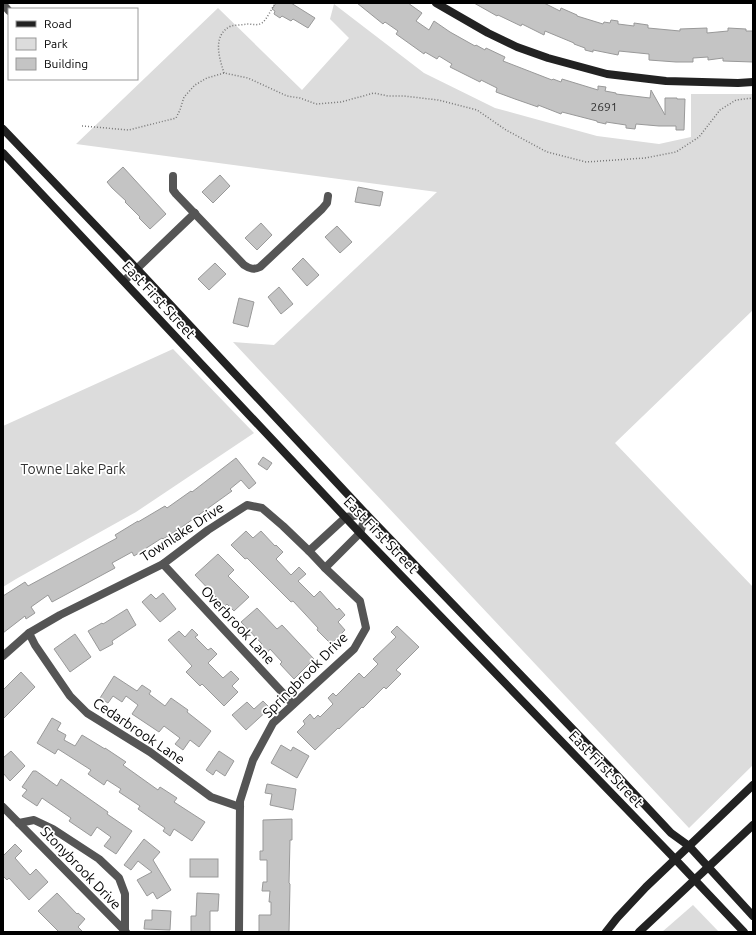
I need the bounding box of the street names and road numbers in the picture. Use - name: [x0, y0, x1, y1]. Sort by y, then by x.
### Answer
- street label: East First Street: [119, 258, 199, 342]
- street label: East First Street: [341, 494, 422, 577]
- street label: Townlake Drive: [137, 499, 227, 565]
- street label: Overbrook Lane: [198, 583, 278, 667]
- street label: Springbrook Drive: [259, 629, 351, 721]
- street label: Cedarbrook Lane: [90, 694, 188, 768]
- street label: East First Street: [566, 728, 647, 811]
- street label: Stonybrook Drive: [37, 823, 125, 913]

